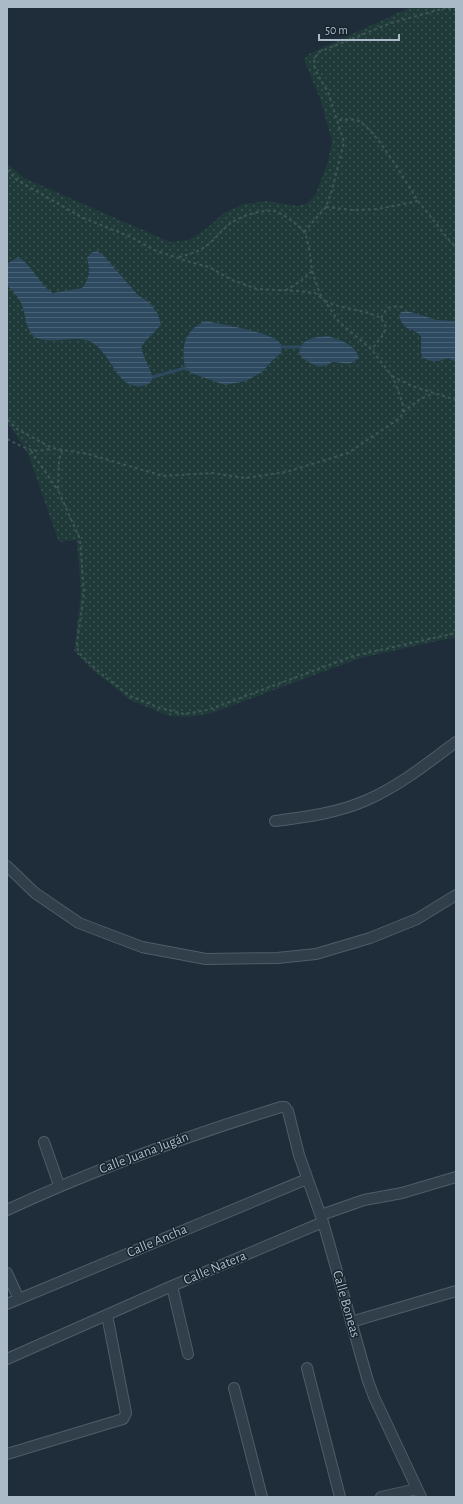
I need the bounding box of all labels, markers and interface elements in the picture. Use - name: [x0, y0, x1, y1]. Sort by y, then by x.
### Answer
- scale bar: [319, 16, 399, 42]
- text: 50 m: [325, 24, 348, 36]
- street label: Calle Juana Jugán: [97, 1130, 191, 1176]
- street label: Calle Ancha: [125, 1222, 190, 1260]
- street label: Calle Natera: [182, 1248, 249, 1287]
- street label: Calle Boneas: [330, 1269, 362, 1339]

